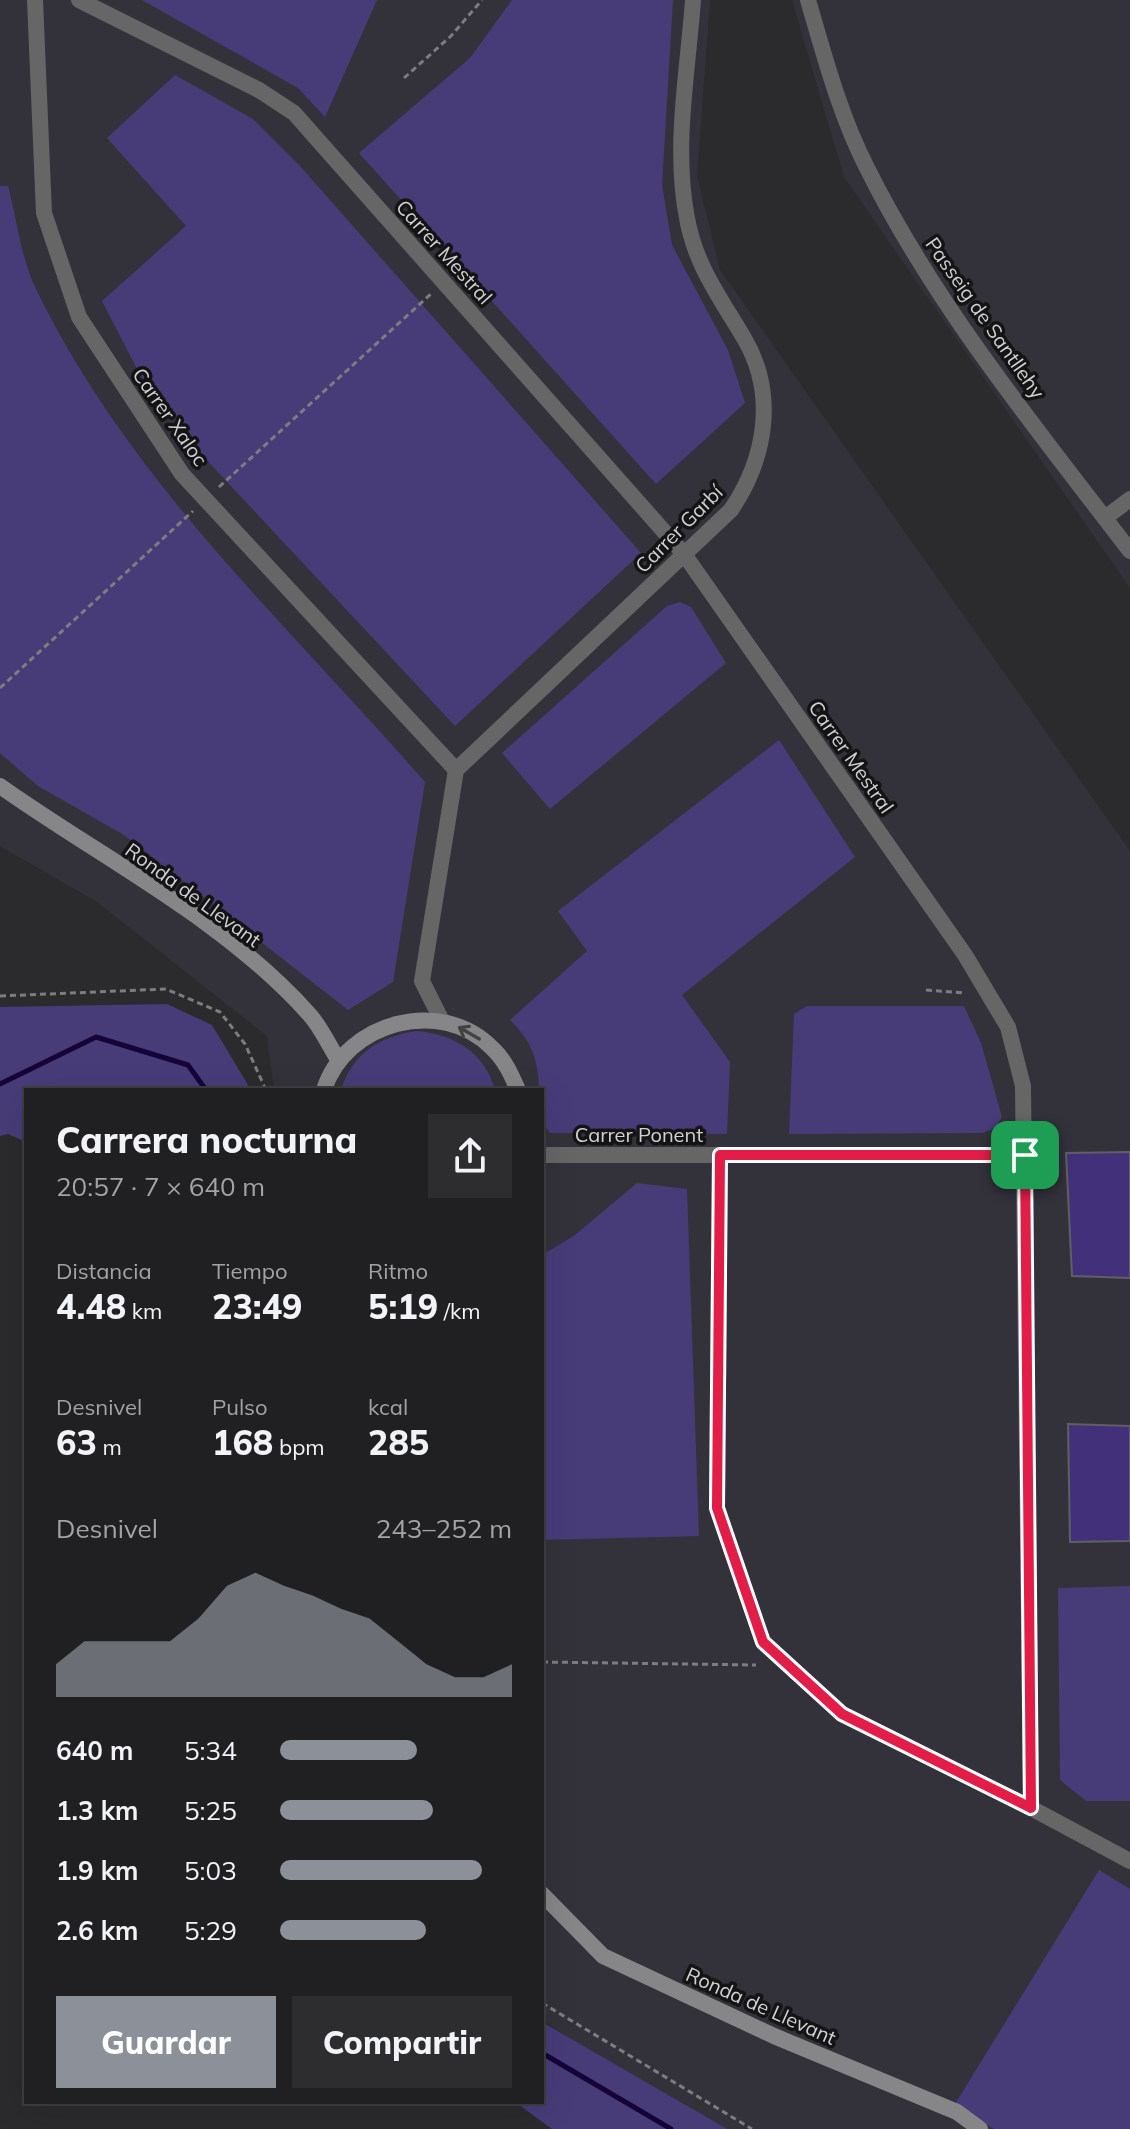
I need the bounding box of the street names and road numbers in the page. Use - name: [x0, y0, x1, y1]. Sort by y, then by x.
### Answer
- street label: Carrer Mestral: [391, 194, 498, 309]
- street label: Passeig de Santllehy: [920, 232, 1051, 404]
- street label: Carrer Xaloc: [127, 363, 213, 471]
- street label: Carrer Garbí: [630, 479, 729, 578]
- street label: Carrer Mestral: [803, 696, 899, 818]
- street label: Ronda de Llevant: [121, 837, 266, 952]
- street label: Carrer Ponent: [575, 1122, 703, 1147]
- street label: Ronda de Llevant: [682, 1961, 840, 2050]

